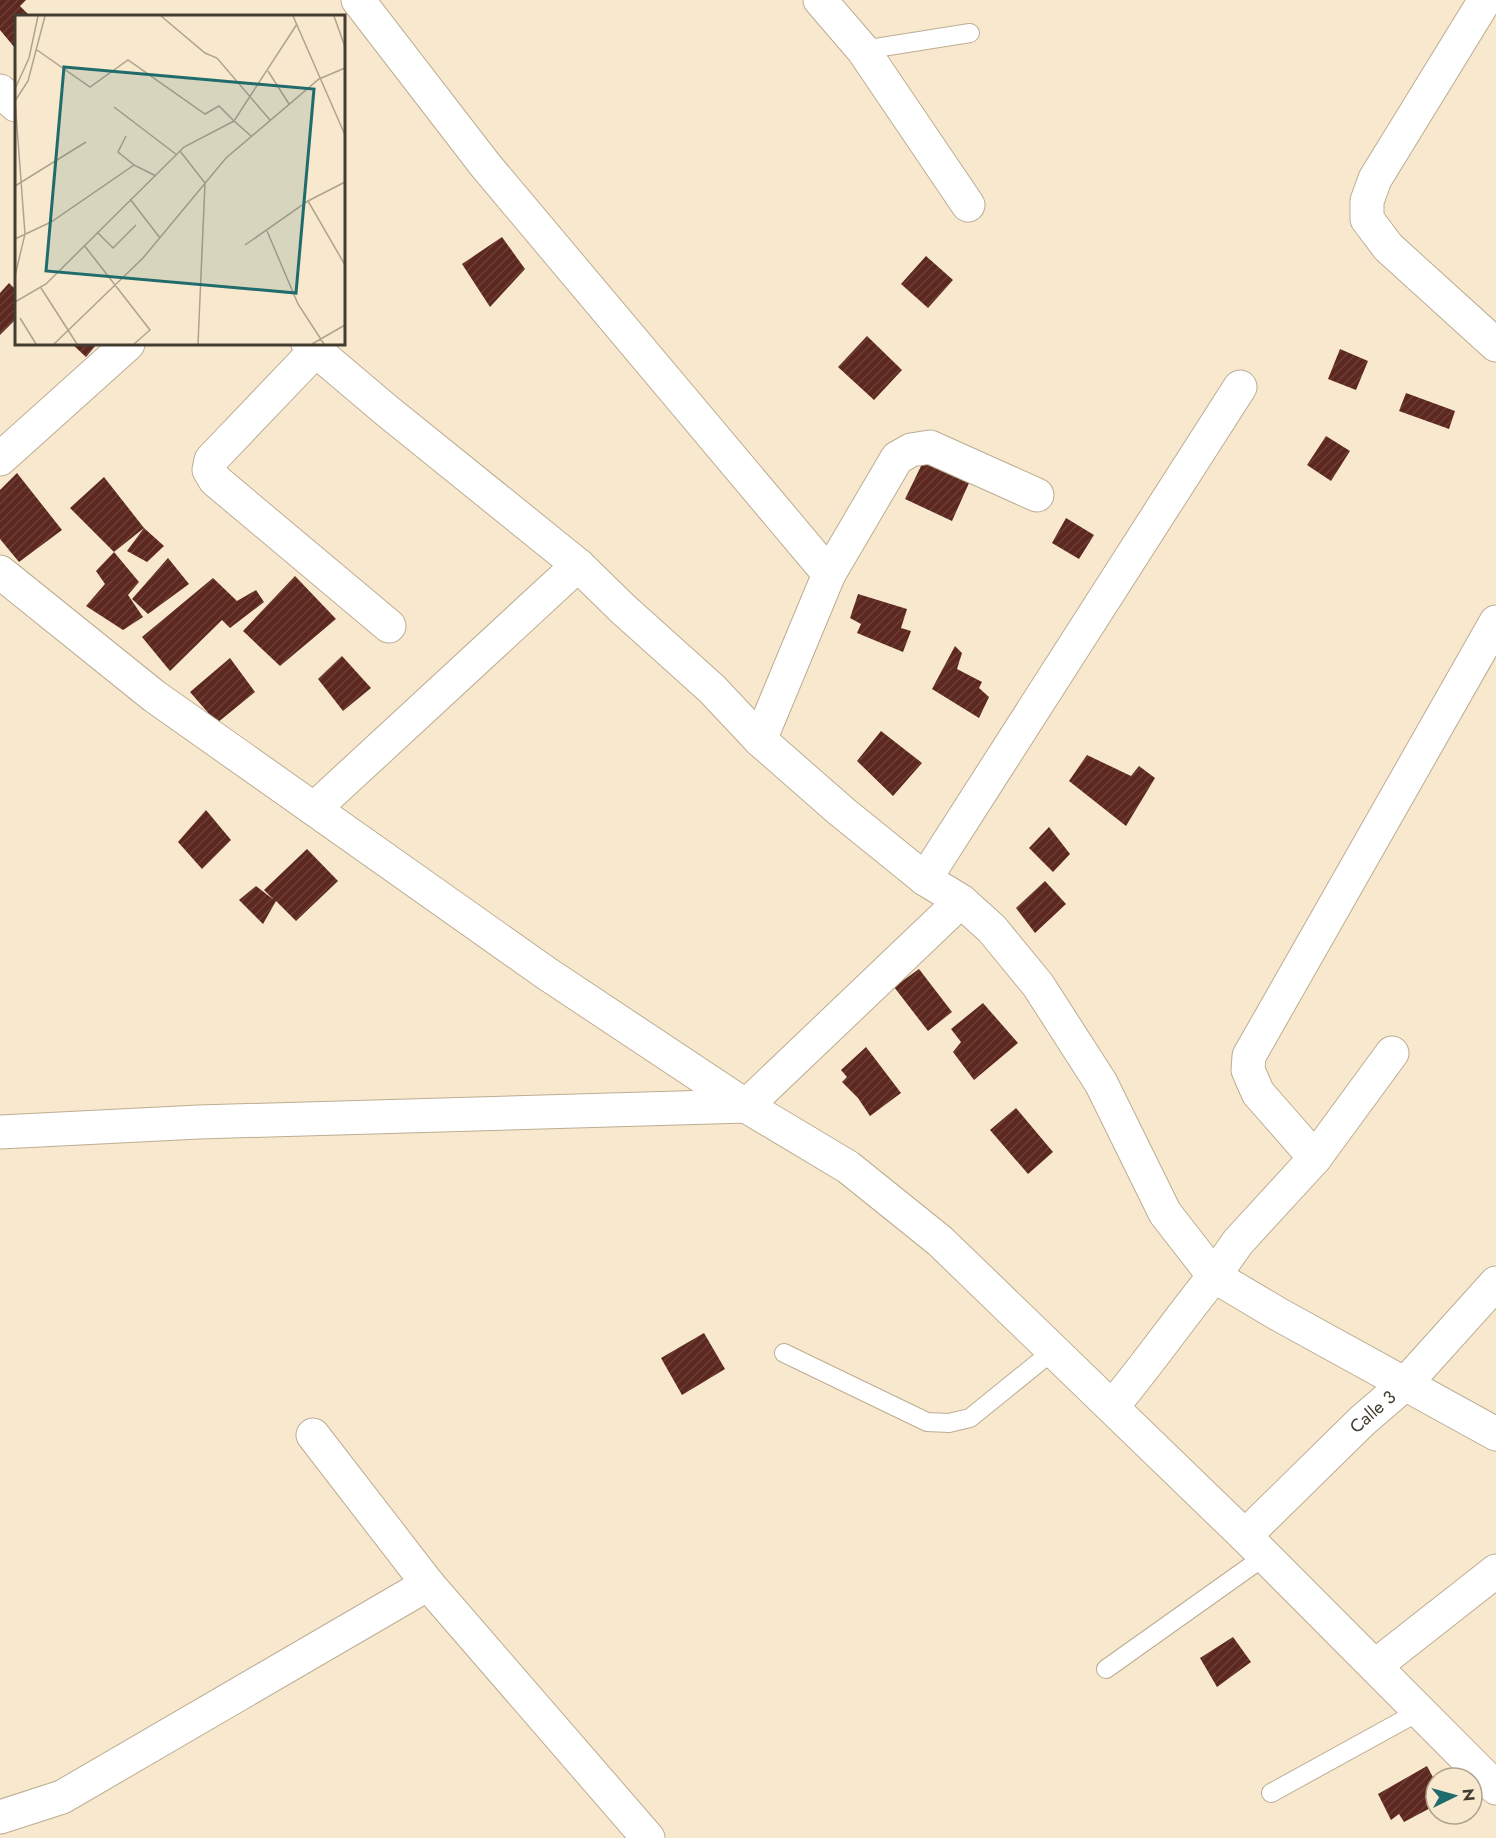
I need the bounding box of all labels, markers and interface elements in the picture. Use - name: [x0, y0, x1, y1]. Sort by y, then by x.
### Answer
- inset map: [15, 15, 345, 345]
- street label: Calle 3: [1344, 1384, 1402, 1439]
- north arrow: [1424, 1766, 1484, 1826]
- text: N: [1456, 1787, 1480, 1802]

